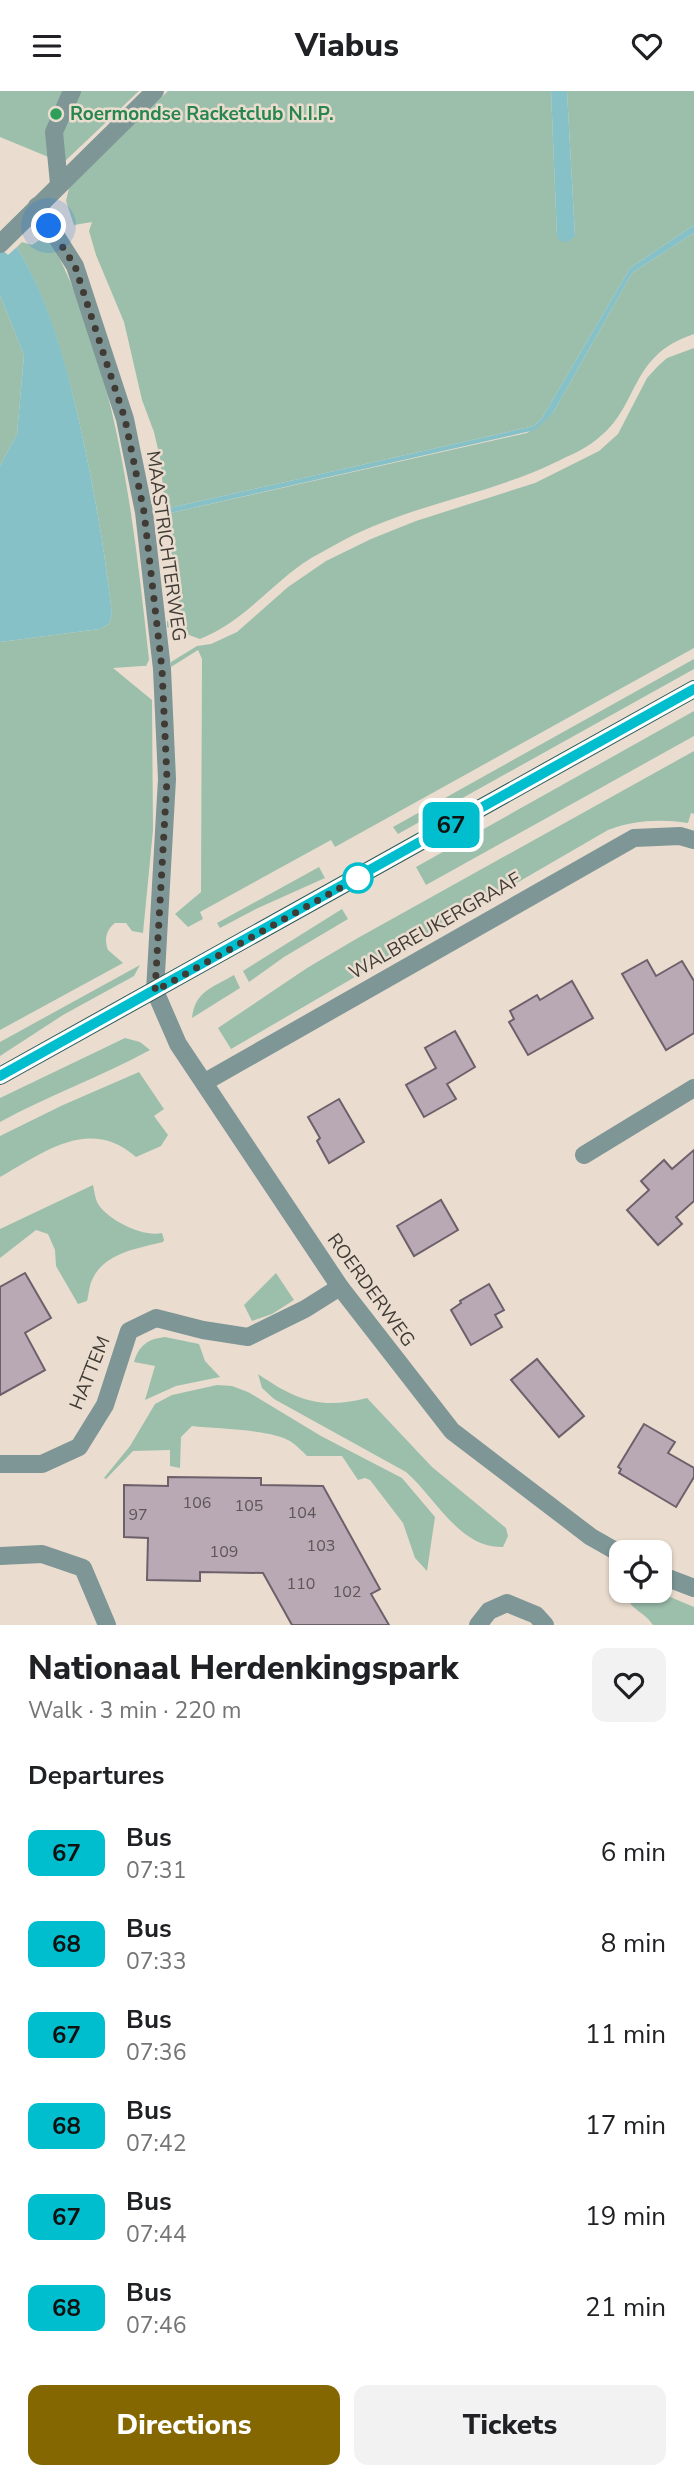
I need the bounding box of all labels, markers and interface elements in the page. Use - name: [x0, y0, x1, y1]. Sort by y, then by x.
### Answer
- text: Viabus: [295, 24, 399, 67]
- icon: menu: [28, 27, 66, 65]
- icon: heart: [628, 27, 666, 65]
- place label: Roermondse Racketclub N.I.P.: [70, 101, 334, 127]
- marker: Roermondse Racketclub N.I.P.: [48, 106, 64, 122]
- your location: [31, 208, 66, 243]
- street label: MAASTRICHTERWEG: [140, 449, 192, 643]
- line badge: 67: [420, 802, 482, 848]
- text: 67: [437, 809, 465, 841]
- unlabelled marker: [343, 863, 373, 893]
- street label: WALBREUKERGRAAF: [344, 866, 526, 986]
- street label: ROERDERWEG: [321, 1228, 421, 1352]
- street label: HATTEM: [63, 1332, 117, 1414]
- house number: 106: [183, 1492, 211, 1514]
- house number: 105: [235, 1495, 263, 1517]
- house number: 104: [288, 1502, 317, 1524]
- house number: 97: [128, 1504, 148, 1526]
- house number: 103: [307, 1535, 335, 1557]
- map controls: [609, 1540, 672, 1603]
- button: locate: [609, 1540, 672, 1603]
- house number: 109: [210, 1541, 238, 1563]
- house number: 110: [287, 1573, 315, 1595]
- house number: 102: [333, 1581, 361, 1603]
- text: Nationaal Herdenkingspark: [28, 1646, 458, 1691]
- button: heart: [592, 1648, 666, 1722]
- text: Walk · 3 min · 220 m: [28, 1695, 241, 1726]
- text: Departures: [28, 1758, 164, 1793]
- text: Bus: [126, 1820, 172, 1855]
- text: 6 min: [601, 1835, 666, 1870]
- text: 67: [52, 1837, 81, 1869]
- text: 07:31: [126, 1855, 186, 1886]
- text: Bus: [126, 1911, 172, 1946]
- text: 8 min: [601, 1926, 666, 1961]
- text: 68: [52, 1928, 81, 1960]
- text: 07:33: [126, 1946, 186, 1977]
- text: Bus: [126, 2002, 172, 2037]
- text: 11 min: [585, 2017, 666, 2052]
- text: 67: [52, 2019, 81, 2051]
- text: 07:36: [126, 2037, 186, 2068]
- text: Bus: [126, 2093, 172, 2128]
- text: 17 min: [585, 2108, 666, 2143]
- text: 68: [52, 2110, 81, 2142]
- text: 07:42: [126, 2128, 186, 2159]
- text: Bus: [126, 2184, 172, 2219]
- text: 19 min: [585, 2199, 666, 2234]
- text: 67: [52, 2201, 81, 2233]
- text: 07:44: [126, 2219, 186, 2250]
- text: Bus: [126, 2275, 172, 2310]
- text: 21 min: [585, 2290, 666, 2325]
- text: 68: [52, 2292, 81, 2324]
- text: 07:46: [126, 2310, 186, 2341]
- button: Directions: [28, 2385, 340, 2465]
- button: Tickets: [354, 2385, 666, 2465]

